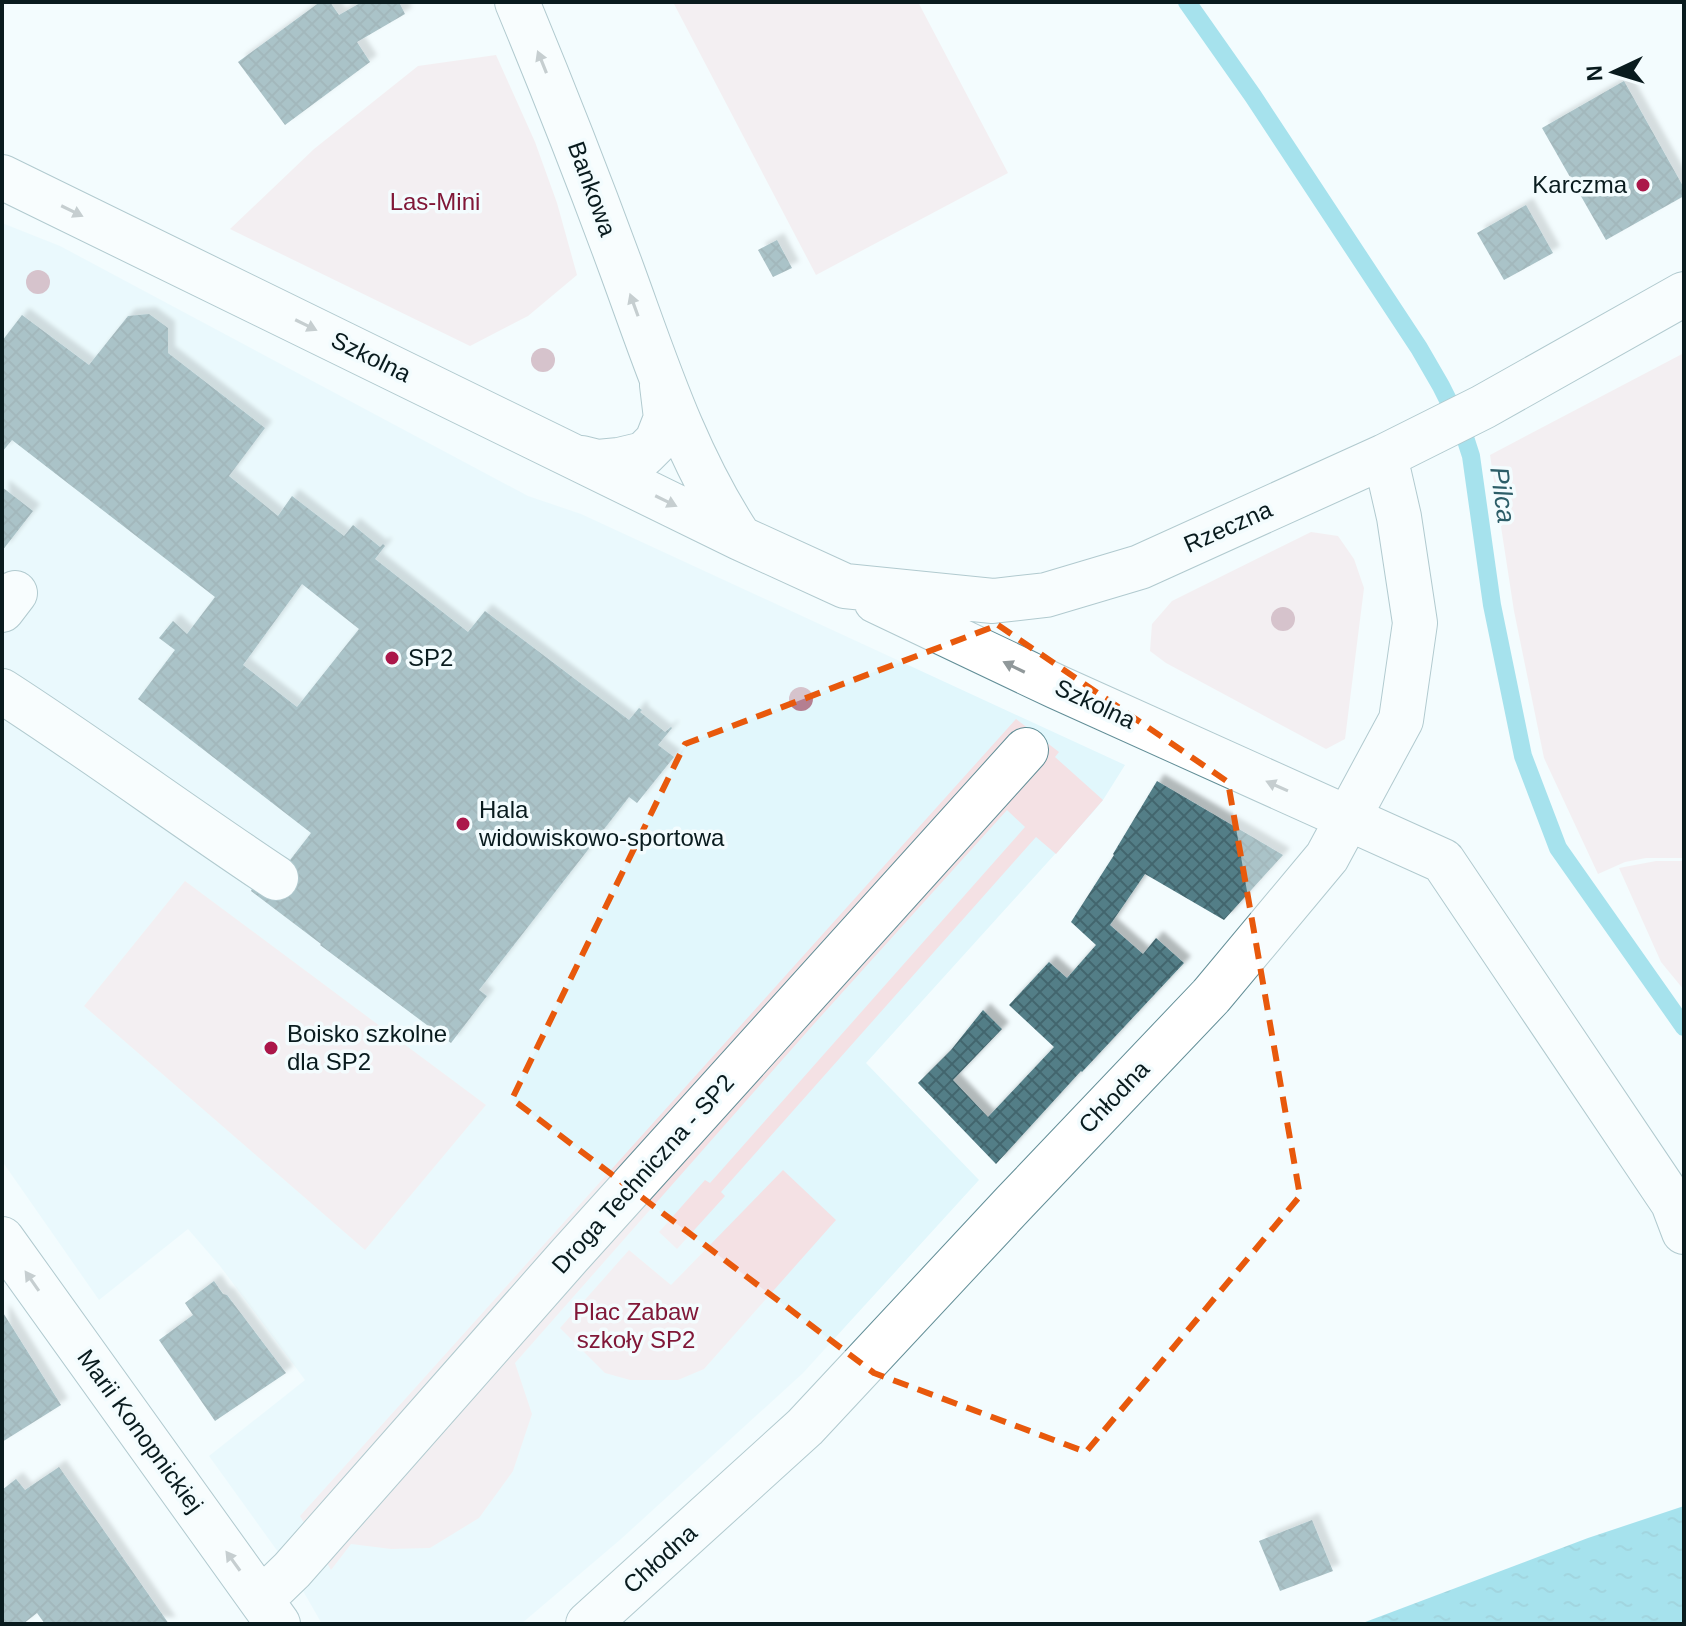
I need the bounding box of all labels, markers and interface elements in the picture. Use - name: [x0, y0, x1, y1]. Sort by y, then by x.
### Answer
- north arrow: [1574, 32, 1654, 112]
- one-way arrow: [535, 50, 548, 74]
- text: N: [1582, 65, 1608, 82]
- street label: Bankowa: [563, 138, 622, 240]
- place label: Karczma: [1532, 171, 1628, 198]
- marker: Karczma: [1634, 176, 1652, 194]
- park label: Las-Mini: [390, 188, 480, 215]
- one-way arrow: [60, 204, 84, 218]
- one-way arrow: [628, 293, 640, 317]
- one-way arrow: [294, 318, 317, 332]
- street label: Szkolna: [327, 326, 416, 388]
- water label: Pilca: [1484, 465, 1522, 525]
- one-way arrow: [654, 494, 677, 508]
- street label: Rzeczna: [1180, 495, 1277, 558]
- place label: SP2: [408, 644, 453, 671]
- marker: SP2: [383, 649, 401, 667]
- one-way arrow: [1003, 660, 1026, 674]
- street label: Szkolna: [1051, 673, 1140, 734]
- one-way arrow: [1265, 779, 1288, 793]
- place label: Hala widowiskowo-sportowa: [478, 796, 725, 851]
- marker: Hala widowiskowo-sportowa: [454, 815, 472, 833]
- place label: Boisko szkolne dla SP2: [287, 1020, 447, 1075]
- marker: Boisko szkolne dla SP2: [262, 1039, 280, 1057]
- street label: Chłodna: [1073, 1055, 1155, 1138]
- street label: Droga Techniczna - SP2: [546, 1069, 739, 1279]
- one-way arrow: [25, 1270, 40, 1291]
- park label: Plac Zabaw szkoły SP2: [573, 1298, 699, 1353]
- street label: Marii Konopnickiej: [72, 1344, 209, 1517]
- street label: Chłodna: [617, 1518, 702, 1599]
- one-way arrow: [225, 1550, 241, 1571]

